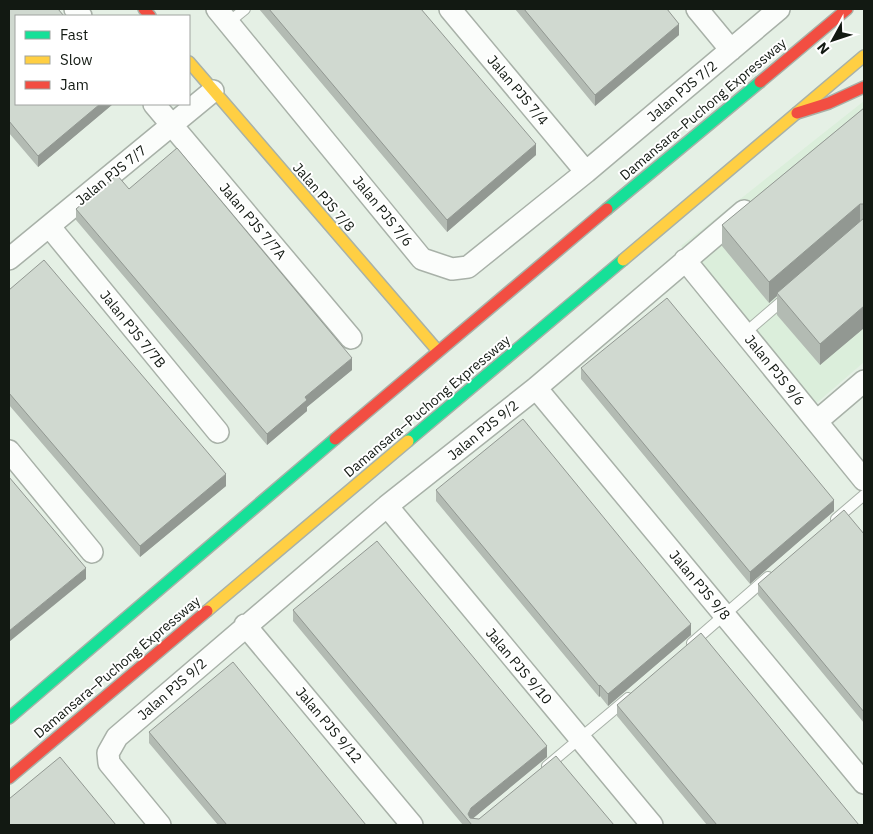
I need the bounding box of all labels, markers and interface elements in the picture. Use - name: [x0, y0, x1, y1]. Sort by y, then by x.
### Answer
- legend: [15, 15, 190, 105]
- north arrow: [808, 15, 858, 65]
- text: Fast: [60, 25, 88, 44]
- street label: Damansara–Puchong Expressway: [616, 34, 790, 184]
- text: N: [813, 39, 833, 58]
- text: Slow: [60, 50, 93, 69]
- street label: Jalan PJS 7/4: [484, 51, 552, 129]
- street label: Jalan PJS 7/2: [643, 57, 721, 125]
- text: Jam: [60, 75, 89, 94]
- street label: Jalan PJS 7/7: [72, 141, 150, 209]
- street label: Jalan PJS 7/8: [289, 159, 359, 235]
- street label: Jalan PJS 7/6: [349, 172, 417, 250]
- street label: Jalan PJS 7/7A: [216, 179, 290, 263]
- street label: Jalan PJS 7/7B: [96, 286, 170, 372]
- street label: Damansara–Puchong Expressway: [340, 331, 514, 481]
- street label: Jalan PJS 9/6: [741, 331, 809, 409]
- street label: Jalan PJS 9/2: [444, 396, 522, 464]
- street label: Jalan PJS 9/8: [666, 546, 734, 624]
- street label: Damansara–Puchong Expressway: [30, 592, 204, 742]
- street label: Jalan PJS 9/10: [482, 624, 556, 708]
- street label: Jalan PJS 9/2: [134, 654, 210, 724]
- street label: Jalan PJS 9/12: [292, 683, 366, 767]

